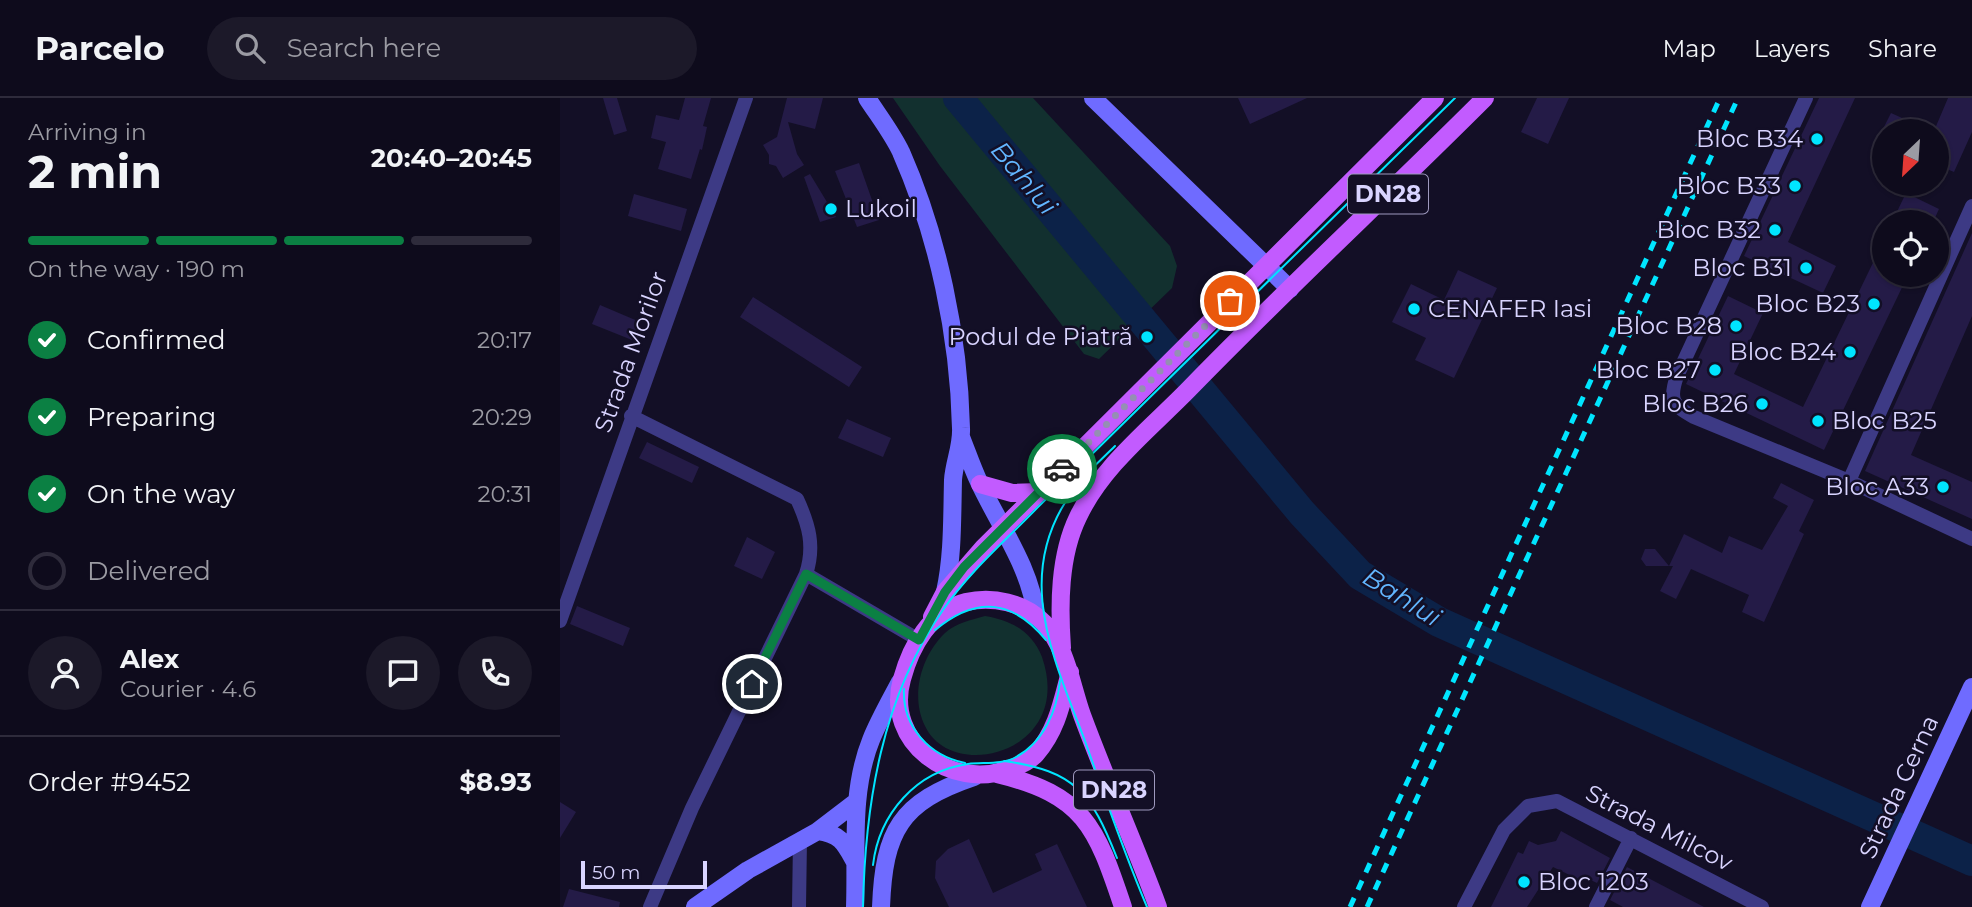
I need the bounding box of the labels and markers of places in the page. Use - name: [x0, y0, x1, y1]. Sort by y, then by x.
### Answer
- place label: Bloc B34: [1696, 124, 1803, 153]
- marker: Bloc B34: [1809, 131, 1825, 147]
- place label: Bloc B33: [1677, 171, 1781, 200]
- marker: Bloc B33: [1787, 178, 1803, 194]
- place label: Lukoil: [845, 194, 917, 223]
- marker: Lukoil: [823, 201, 839, 217]
- place label: Bloc B32: [1656, 215, 1761, 244]
- marker: Bloc B32: [1767, 222, 1783, 238]
- place label: Bloc B31: [1692, 253, 1792, 282]
- marker: Bloc B31: [1798, 260, 1814, 276]
- pin: [1200, 271, 1260, 331]
- place label: Bloc B23: [1755, 289, 1860, 318]
- place label: CENAFER Iasi: [1428, 294, 1592, 323]
- marker: Bloc B23: [1866, 296, 1882, 312]
- marker: CENAFER Iasi: [1406, 301, 1422, 317]
- place label: Bloc B28: [1616, 311, 1722, 340]
- marker: Bloc B28: [1728, 318, 1744, 334]
- place label: Podul de Piatră: [948, 322, 1133, 351]
- marker: Podul de Piatră: [1139, 329, 1155, 345]
- place label: Bloc B24: [1730, 337, 1836, 366]
- marker: Bloc B24: [1842, 344, 1858, 360]
- place label: Bloc B27: [1596, 355, 1701, 384]
- marker: Bloc B27: [1707, 362, 1723, 378]
- place label: Bloc B26: [1642, 389, 1748, 418]
- marker: Bloc B26: [1754, 396, 1770, 412]
- place label: Bloc B25: [1832, 406, 1937, 435]
- marker: Bloc B25: [1810, 413, 1826, 429]
- place label: Bloc A33: [1825, 472, 1929, 501]
- marker: Bloc A33: [1935, 479, 1951, 495]
- pin: [722, 654, 782, 714]
- place label: Bloc 1203: [1538, 867, 1649, 896]
- marker: Bloc 1203: [1516, 874, 1532, 890]

